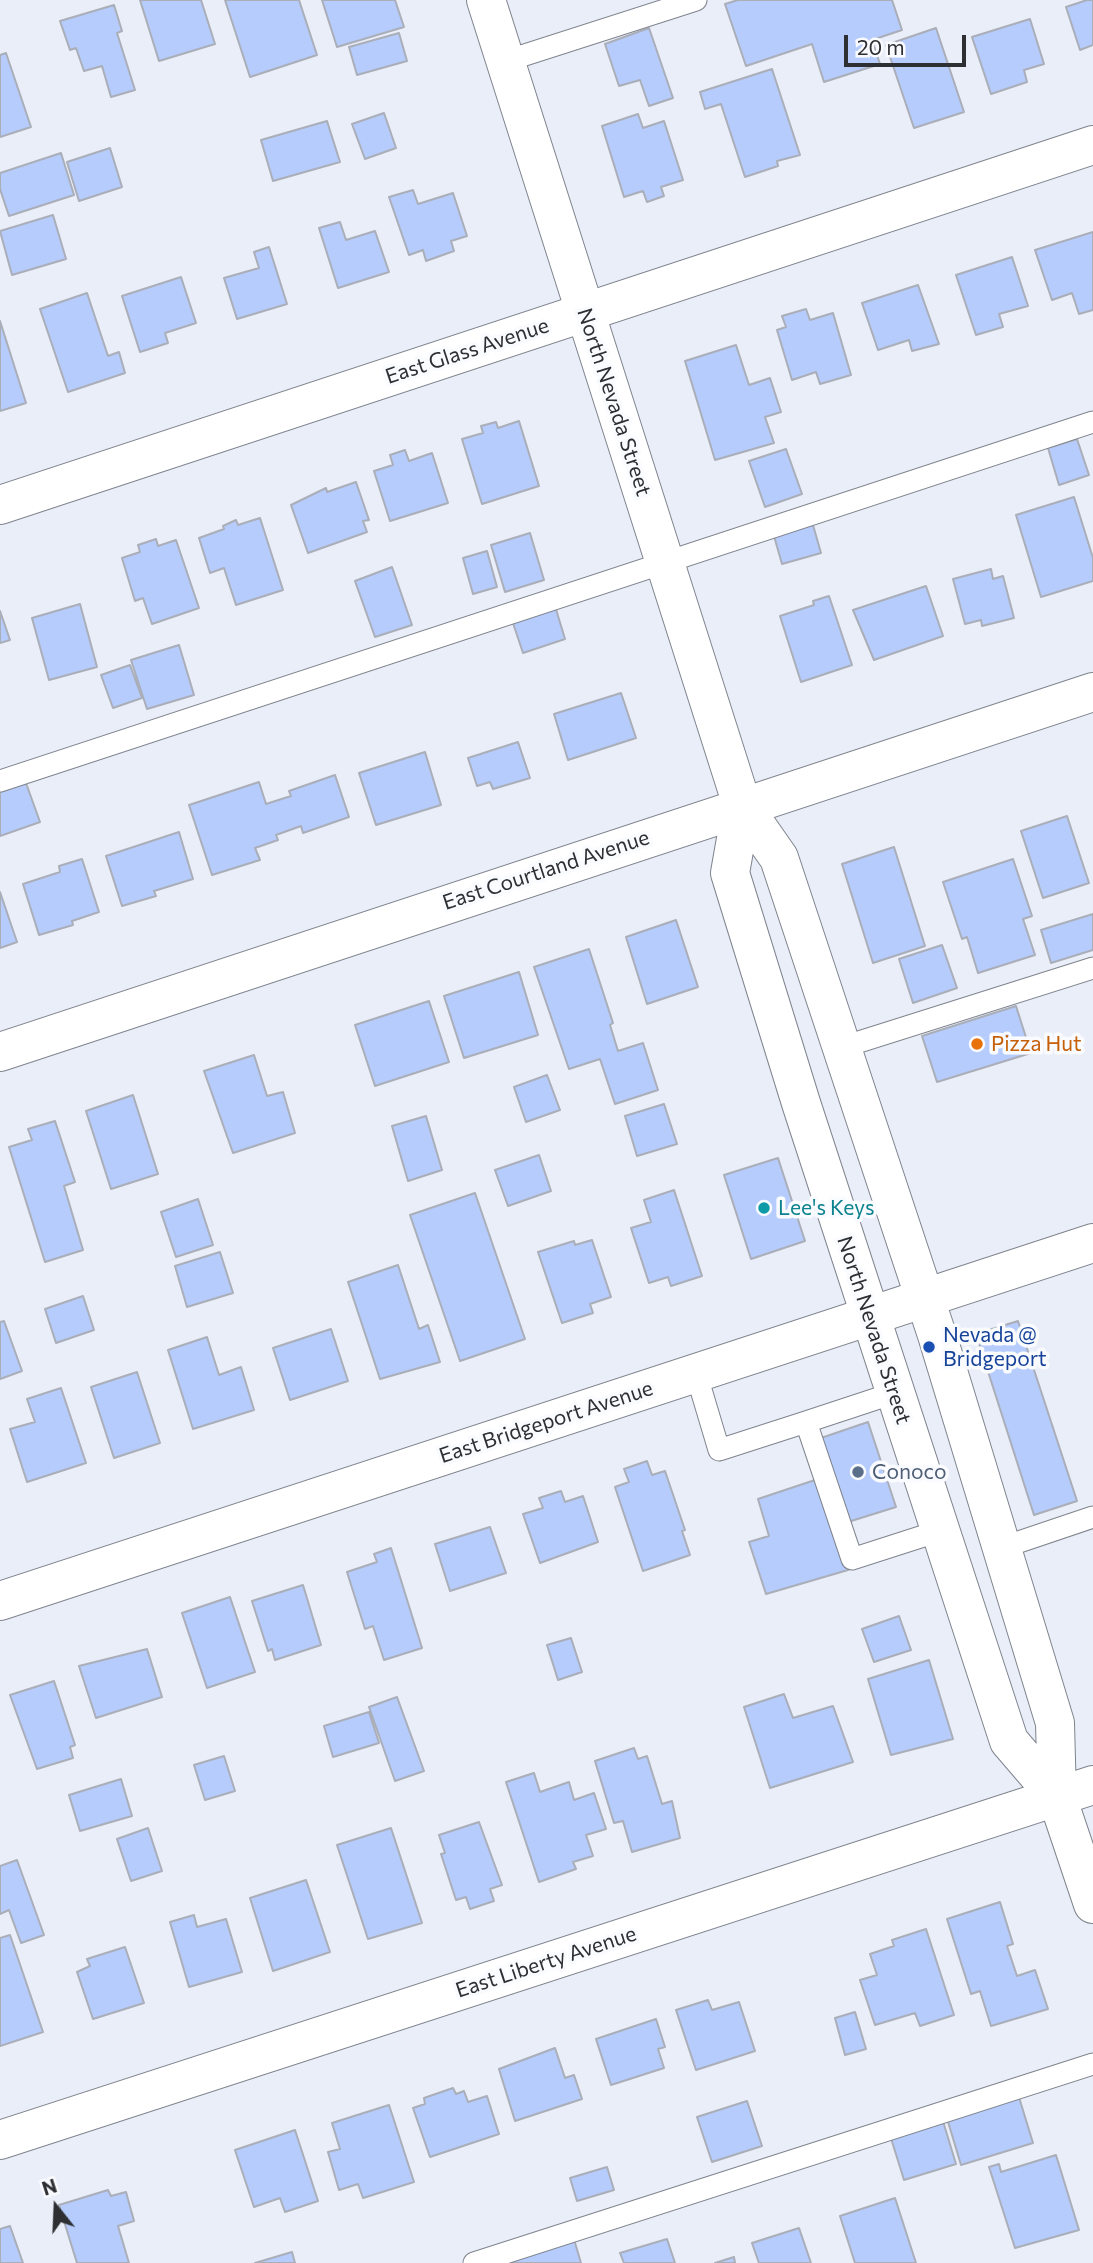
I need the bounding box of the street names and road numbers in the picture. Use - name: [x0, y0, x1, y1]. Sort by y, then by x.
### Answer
- street label: North Nevada Street: [572, 305, 656, 499]
- street label: East Glass Avenue: [382, 313, 552, 389]
- street label: East Courtland Avenue: [440, 825, 652, 915]
- street label: North Nevada Street: [832, 1233, 916, 1427]
- street label: East Bridgeport Avenue: [436, 1376, 656, 1468]
- street label: East Liberty Avenue: [453, 1921, 639, 2003]

